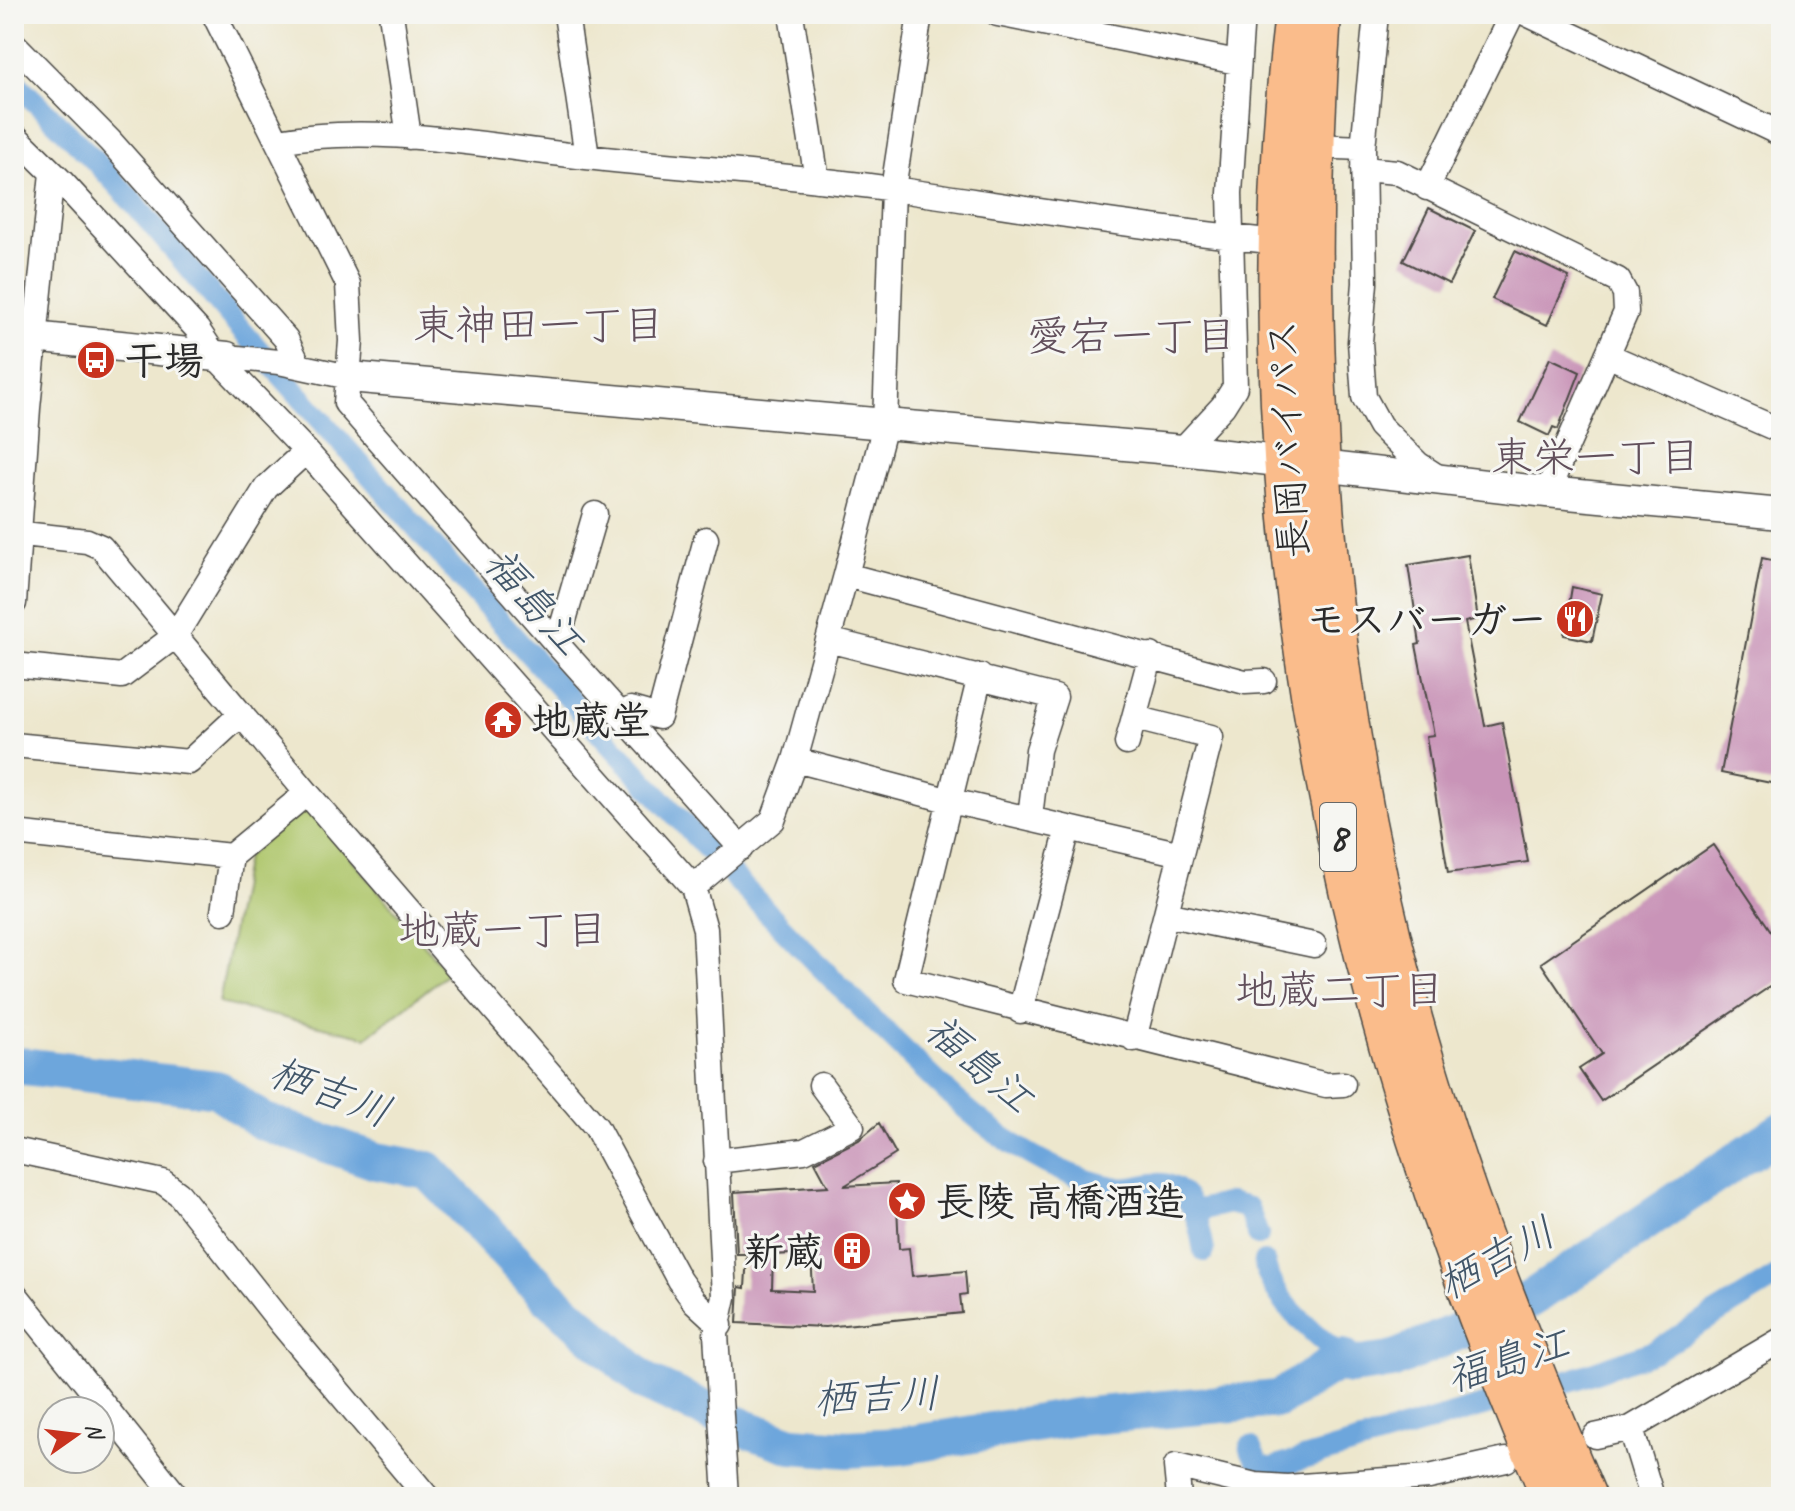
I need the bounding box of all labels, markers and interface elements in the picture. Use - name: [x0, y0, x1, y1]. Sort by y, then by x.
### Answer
- district label: 東神田一丁目: [413, 299, 665, 352]
- district label: 愛宕一丁目: [1027, 310, 1237, 363]
- street label: 長岡バイパス: [1257, 318, 1319, 560]
- place label: 干場: [124, 336, 204, 386]
- bus stop icon: 干場: [75, 339, 117, 381]
- district label: 東栄一丁目: [1491, 431, 1701, 484]
- water label: 福島江: [473, 537, 596, 668]
- place label: モスバーガー: [1306, 595, 1547, 645]
- restaurant icon: モスバーガー: [1554, 598, 1596, 640]
- place label: 地蔵堂: [531, 696, 651, 746]
- temple icon: 地蔵堂: [482, 699, 524, 741]
- road number: 8: [1320, 803, 1356, 871]
- district label: 地蔵一丁目: [398, 904, 608, 957]
- district label: 地蔵二丁目: [1235, 964, 1445, 1017]
- water label: 福島江: [914, 1003, 1045, 1126]
- water label: 栖吉川: [262, 1045, 399, 1140]
- place label: 長陵 高橋酒造: [935, 1177, 1185, 1227]
- place icon: 長陵 高橋酒造: [886, 1180, 928, 1222]
- water label: 栖吉川: [1429, 1205, 1565, 1311]
- place label: 新蔵: [744, 1227, 824, 1277]
- building icon: 新蔵: [831, 1230, 873, 1272]
- water label: 福島江: [1439, 1316, 1576, 1404]
- water label: 栖吉川: [813, 1367, 941, 1426]
- north arrow: [36, 1395, 116, 1475]
- text: N: [79, 1420, 110, 1444]

